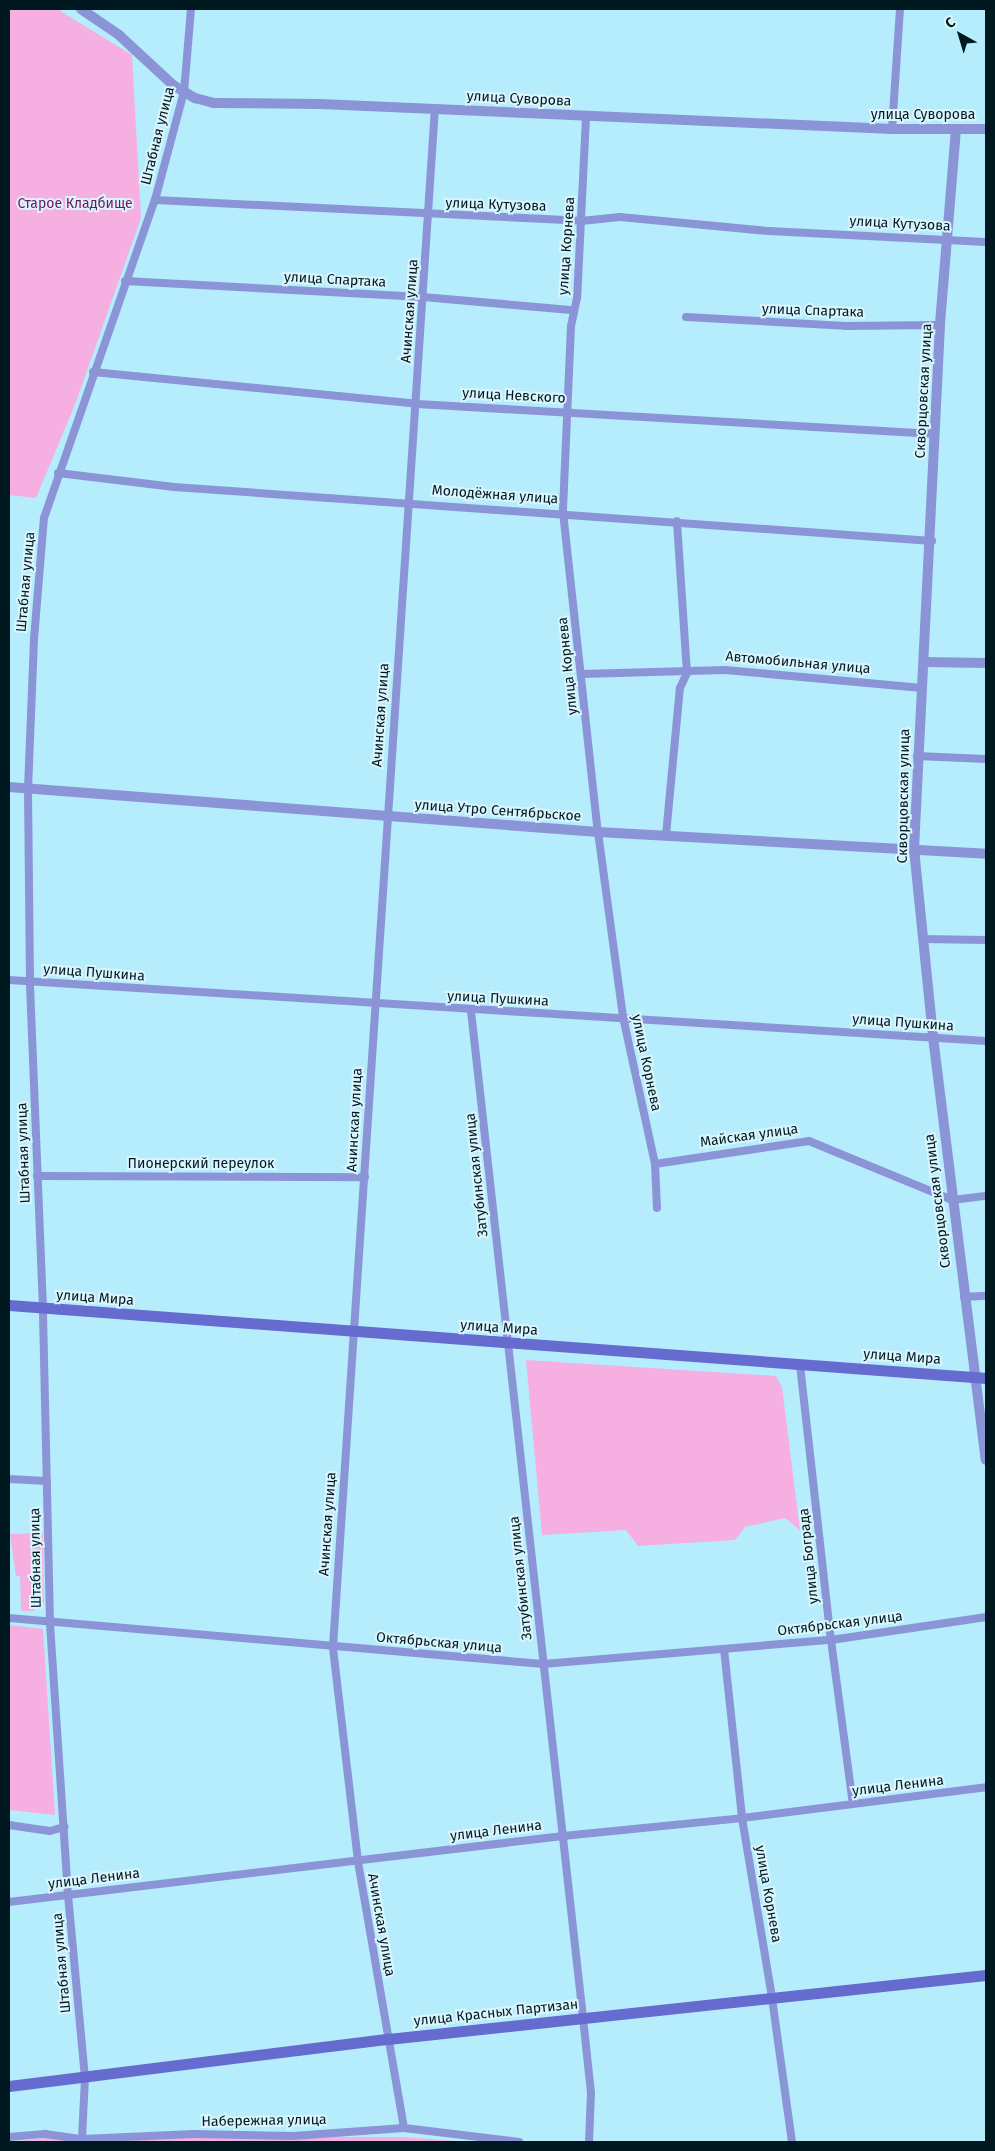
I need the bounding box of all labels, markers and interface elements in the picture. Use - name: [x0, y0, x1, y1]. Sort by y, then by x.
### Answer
- north arrow: [935, 10, 985, 60]
- text: С: [942, 14, 959, 32]
- street label: Штабная улица: [138, 85, 178, 187]
- street label: улица Суворова: [466, 88, 572, 110]
- street label: улица Суворова: [871, 107, 975, 123]
- street label: улица Кутузова: [445, 195, 547, 215]
- park label: Старое Кладбище: [17, 196, 133, 212]
- street label: улица Корнева: [555, 196, 579, 296]
- street label: улица Кутузова: [849, 213, 951, 235]
- street label: Ачинская улица: [398, 258, 422, 364]
- street label: улица Спартака: [284, 269, 386, 291]
- street label: улица Спартака: [762, 301, 864, 321]
- street label: Скворцовская улица: [912, 323, 936, 459]
- street label: улица Невского: [462, 385, 566, 407]
- street label: Молодёжная улица: [431, 482, 559, 508]
- street label: Штабная улица: [13, 531, 39, 633]
- street label: улица Корнева: [554, 616, 582, 716]
- street label: Автомобильная улица: [725, 648, 871, 678]
- street label: Ачинская улица: [369, 662, 393, 768]
- street label: Скворцовская улица: [894, 728, 914, 864]
- street label: улица Утро Сентябрьское: [414, 797, 582, 825]
- street label: улица Пушкина: [43, 961, 145, 985]
- street label: улица Пушкина: [447, 988, 549, 1010]
- street label: улица Пушкина: [852, 1011, 954, 1035]
- street label: улица Корнева: [628, 1013, 664, 1113]
- street label: Ачинская улица: [344, 1068, 366, 1172]
- street label: Штабная улица: [14, 1102, 34, 1204]
- street label: Затубинская улица: [462, 1112, 492, 1238]
- street label: Майская улица: [699, 1121, 799, 1151]
- street label: Скворцовская улица: [921, 1133, 955, 1269]
- street label: Пионерский переулок: [128, 1156, 274, 1172]
- street label: улица Мира: [56, 1287, 134, 1309]
- street label: улица Мира: [460, 1317, 538, 1339]
- street label: улица Мира: [863, 1346, 941, 1368]
- street label: Ачинская улица: [316, 1471, 340, 1577]
- street label: Штабная улица: [27, 1507, 45, 1609]
- street label: улица Бограда: [796, 1507, 822, 1605]
- street label: Затубинская улица: [506, 1515, 536, 1641]
- street label: Октябрьская улица: [776, 1608, 904, 1640]
- street label: Октябрьская улица: [375, 1629, 503, 1657]
- street label: улица Ленина: [851, 1772, 945, 1800]
- street label: улица Ленина: [449, 1817, 543, 1845]
- street label: улица Корнева: [751, 1844, 785, 1944]
- street label: улица Ленина: [47, 1865, 141, 1893]
- street label: Ачинская улица: [364, 1872, 398, 1978]
- street label: Штабная улица: [49, 1912, 75, 2014]
- street label: улица Красных Партизан: [413, 1996, 579, 2030]
- street label: Набережная улица: [201, 2112, 327, 2130]

